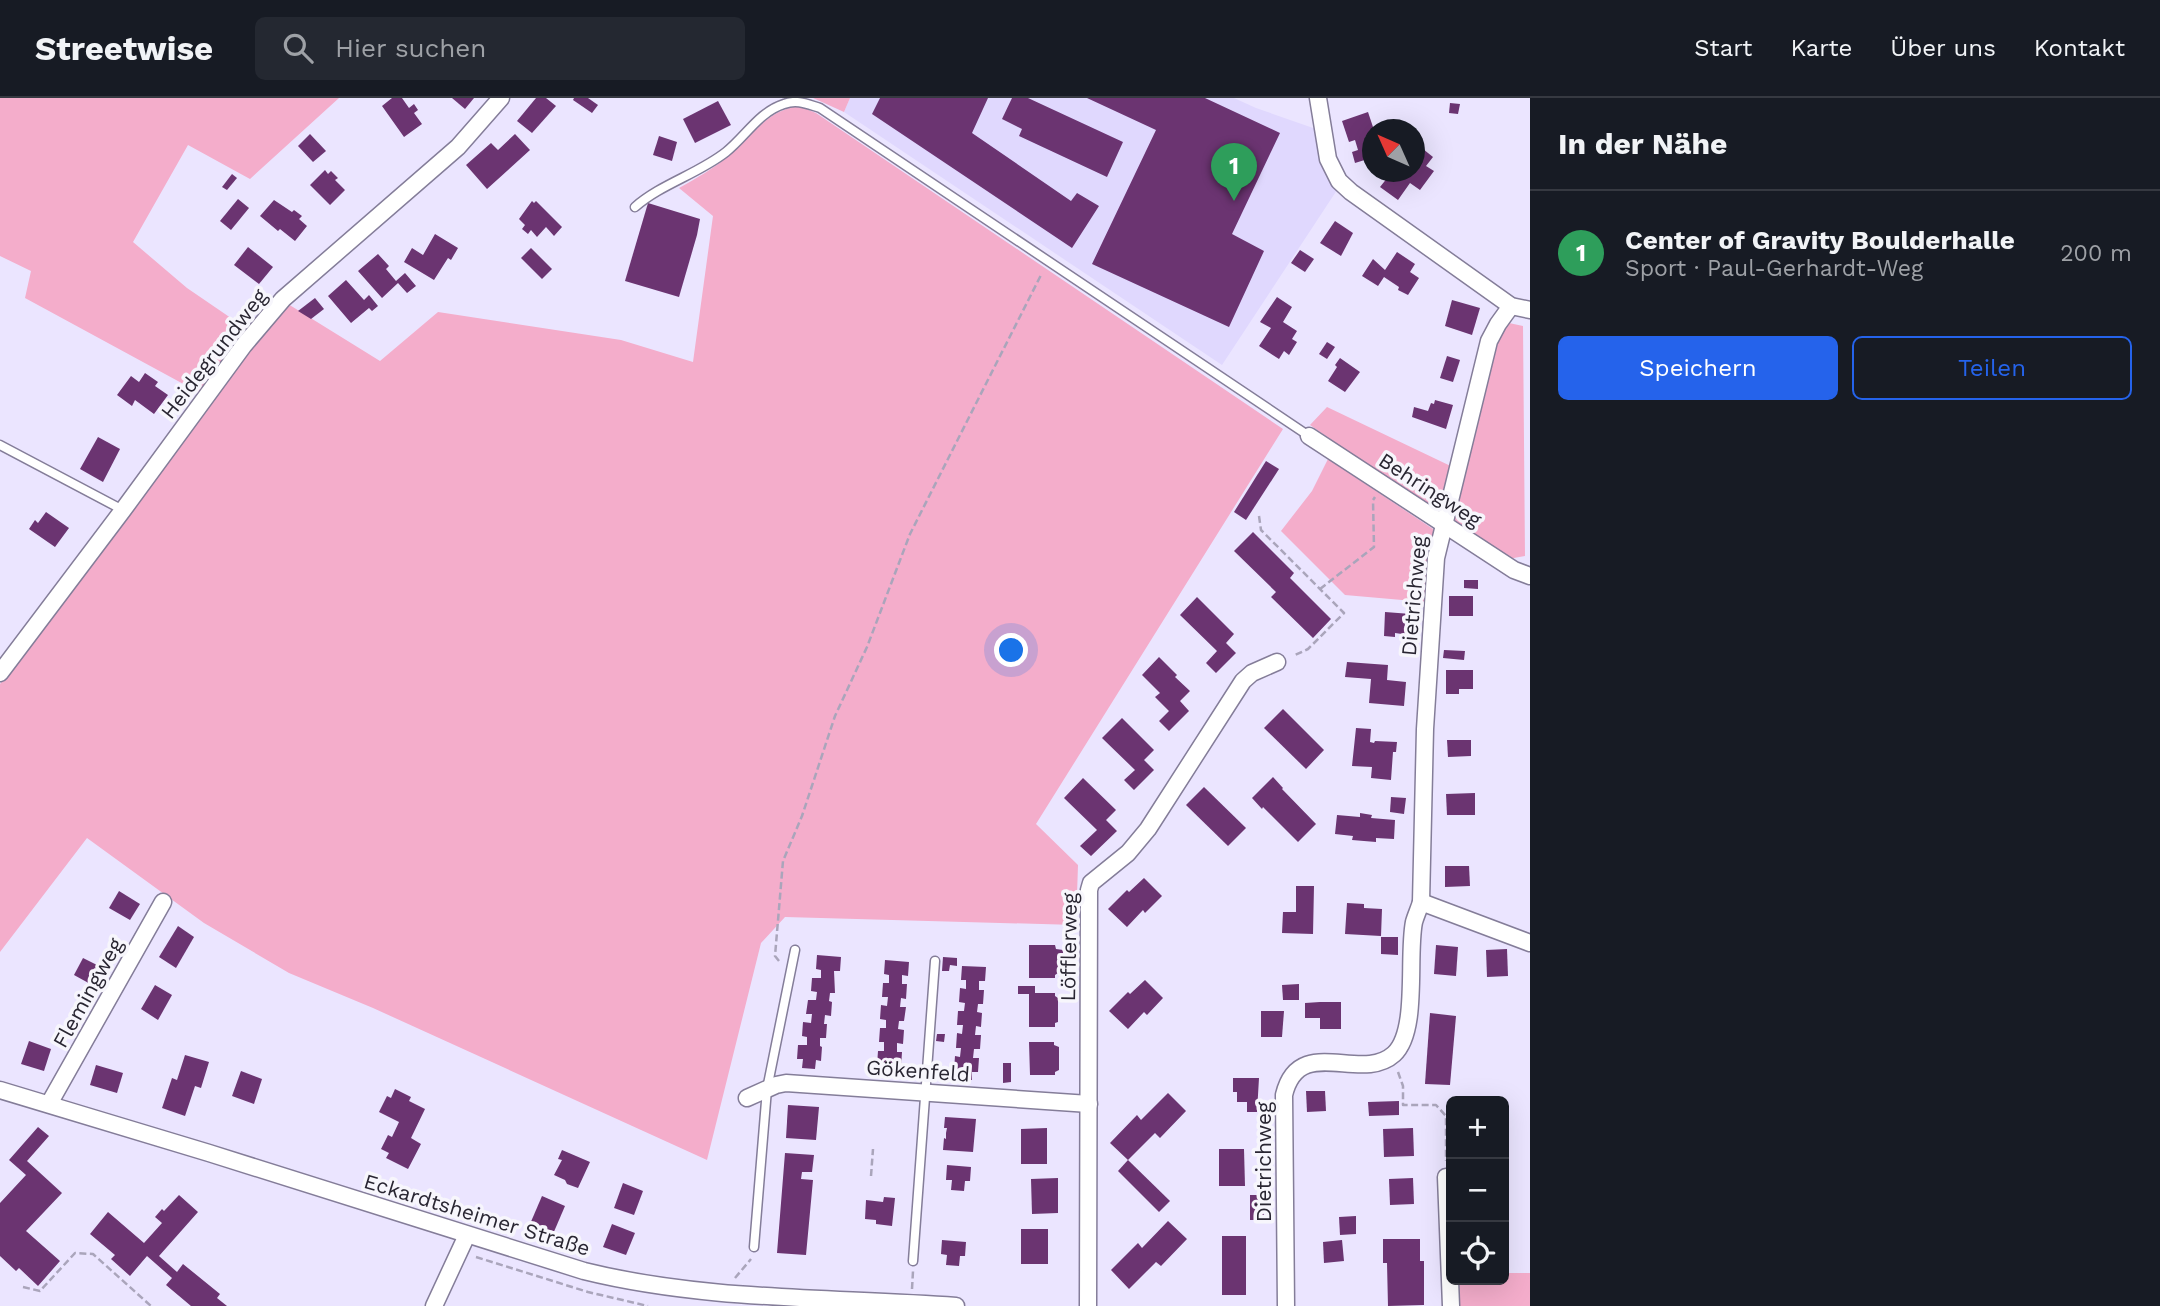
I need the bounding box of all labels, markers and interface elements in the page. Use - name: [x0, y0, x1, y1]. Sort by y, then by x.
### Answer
- search box: [255, 17, 745, 80]
- text: Streetwise: [35, 29, 213, 68]
- icon: search: [279, 29, 317, 67]
- text: Hier suchen: [335, 33, 486, 63]
- text: Start: [1694, 34, 1752, 62]
- text: Karte: [1790, 34, 1852, 62]
- text: Über uns: [1890, 34, 1996, 62]
- text: Kontakt: [2034, 34, 2125, 62]
- north arrow: [1362, 119, 1425, 182]
- text: In der Nähe: [1558, 126, 1727, 161]
- pin: 1: [1211, 143, 1257, 201]
- text: Center of Gravity Boulderhalle: [1625, 225, 2015, 255]
- text: 1: [1576, 240, 1586, 267]
- text: 200 m: [2060, 240, 2132, 267]
- text: Sport · Paul-Gerhardt-Weg: [1625, 255, 1923, 282]
- street label: Heidegrundweg: [155, 283, 272, 423]
- button: Speichern: [1558, 336, 1838, 400]
- button: Teilen: [1852, 336, 2132, 400]
- street label: Behringweg: [1374, 447, 1487, 532]
- street label: Dietrichweg: [1396, 534, 1431, 657]
- your location: [994, 633, 1028, 667]
- street label: Löfflerweg: [1055, 892, 1082, 1002]
- street label: Flemingweg: [47, 933, 128, 1052]
- street label: Gökenfeld: [865, 1054, 971, 1087]
- map controls: [1446, 1096, 1509, 1285]
- button: +: [1446, 1096, 1509, 1159]
- street label: Dietrichweg: [1251, 1101, 1276, 1222]
- button: −: [1446, 1159, 1509, 1222]
- street label: Eckardtsheimer Straße: [361, 1168, 593, 1261]
- button: locate: [1446, 1222, 1509, 1285]

